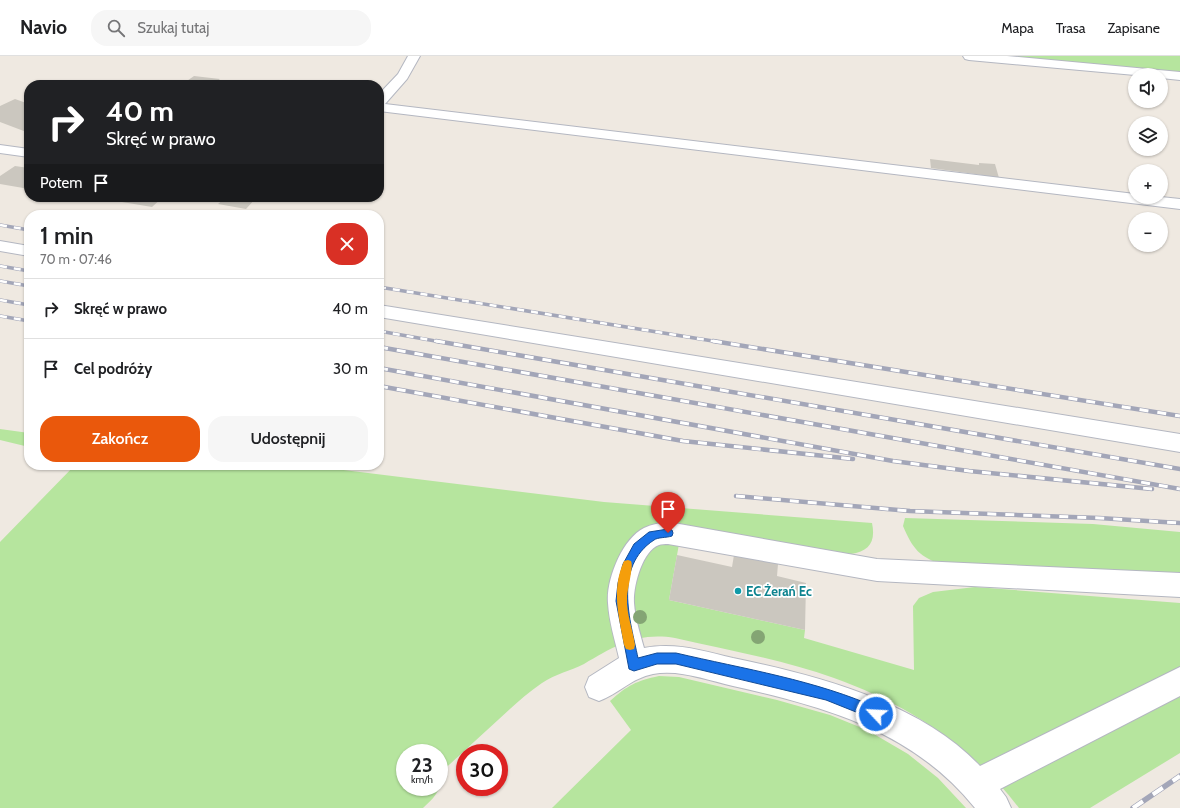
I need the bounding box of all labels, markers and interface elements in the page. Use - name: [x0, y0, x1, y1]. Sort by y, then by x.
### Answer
- search box: [91, 10, 371, 46]
- text: Navio: [20, 16, 67, 39]
- icon: search: [105, 17, 127, 39]
- text: Szukaj tutaj: [137, 19, 209, 37]
- text: Mapa: [1001, 19, 1034, 37]
- text: Trasa: [1056, 19, 1085, 37]
- text: Zapisane: [1107, 19, 1160, 37]
- map controls: [1128, 68, 1168, 252]
- button: sound: [1128, 68, 1168, 108]
- text: 40 m: [106, 94, 174, 128]
- icon: right: [40, 96, 92, 148]
- button: layers: [1128, 116, 1168, 156]
- text: Skręć w prawo: [106, 128, 216, 150]
- button: +: [1128, 164, 1168, 204]
- icon: arrive: [90, 172, 112, 194]
- text: Potem: [40, 174, 82, 192]
- button: −: [1128, 212, 1168, 252]
- text: 1 min: [40, 221, 94, 250]
- button: close: [326, 223, 368, 265]
- text: 70 m · 07:46: [40, 251, 112, 267]
- icon: right: [40, 298, 62, 320]
- text: Skręć w prawo: [74, 300, 167, 318]
- text: 40 m: [332, 300, 368, 318]
- icon: arrive: [40, 358, 62, 380]
- text: Cel podróży: [74, 360, 152, 378]
- text: 30 m: [333, 360, 368, 378]
- button: Zakończ: [40, 416, 200, 462]
- button: Udostępnij: [208, 416, 368, 462]
- pin: [651, 492, 685, 533]
- icon: arrive: [657, 498, 679, 520]
- place label: EC Żerań Ec: [746, 583, 812, 599]
- marker: EC Żerań Ec: [733, 586, 743, 596]
- position arrow: [855, 693, 897, 735]
- speed limit sign: 30: [456, 744, 508, 796]
- text: 23: [411, 753, 433, 777]
- text: km/h: [411, 773, 433, 786]

